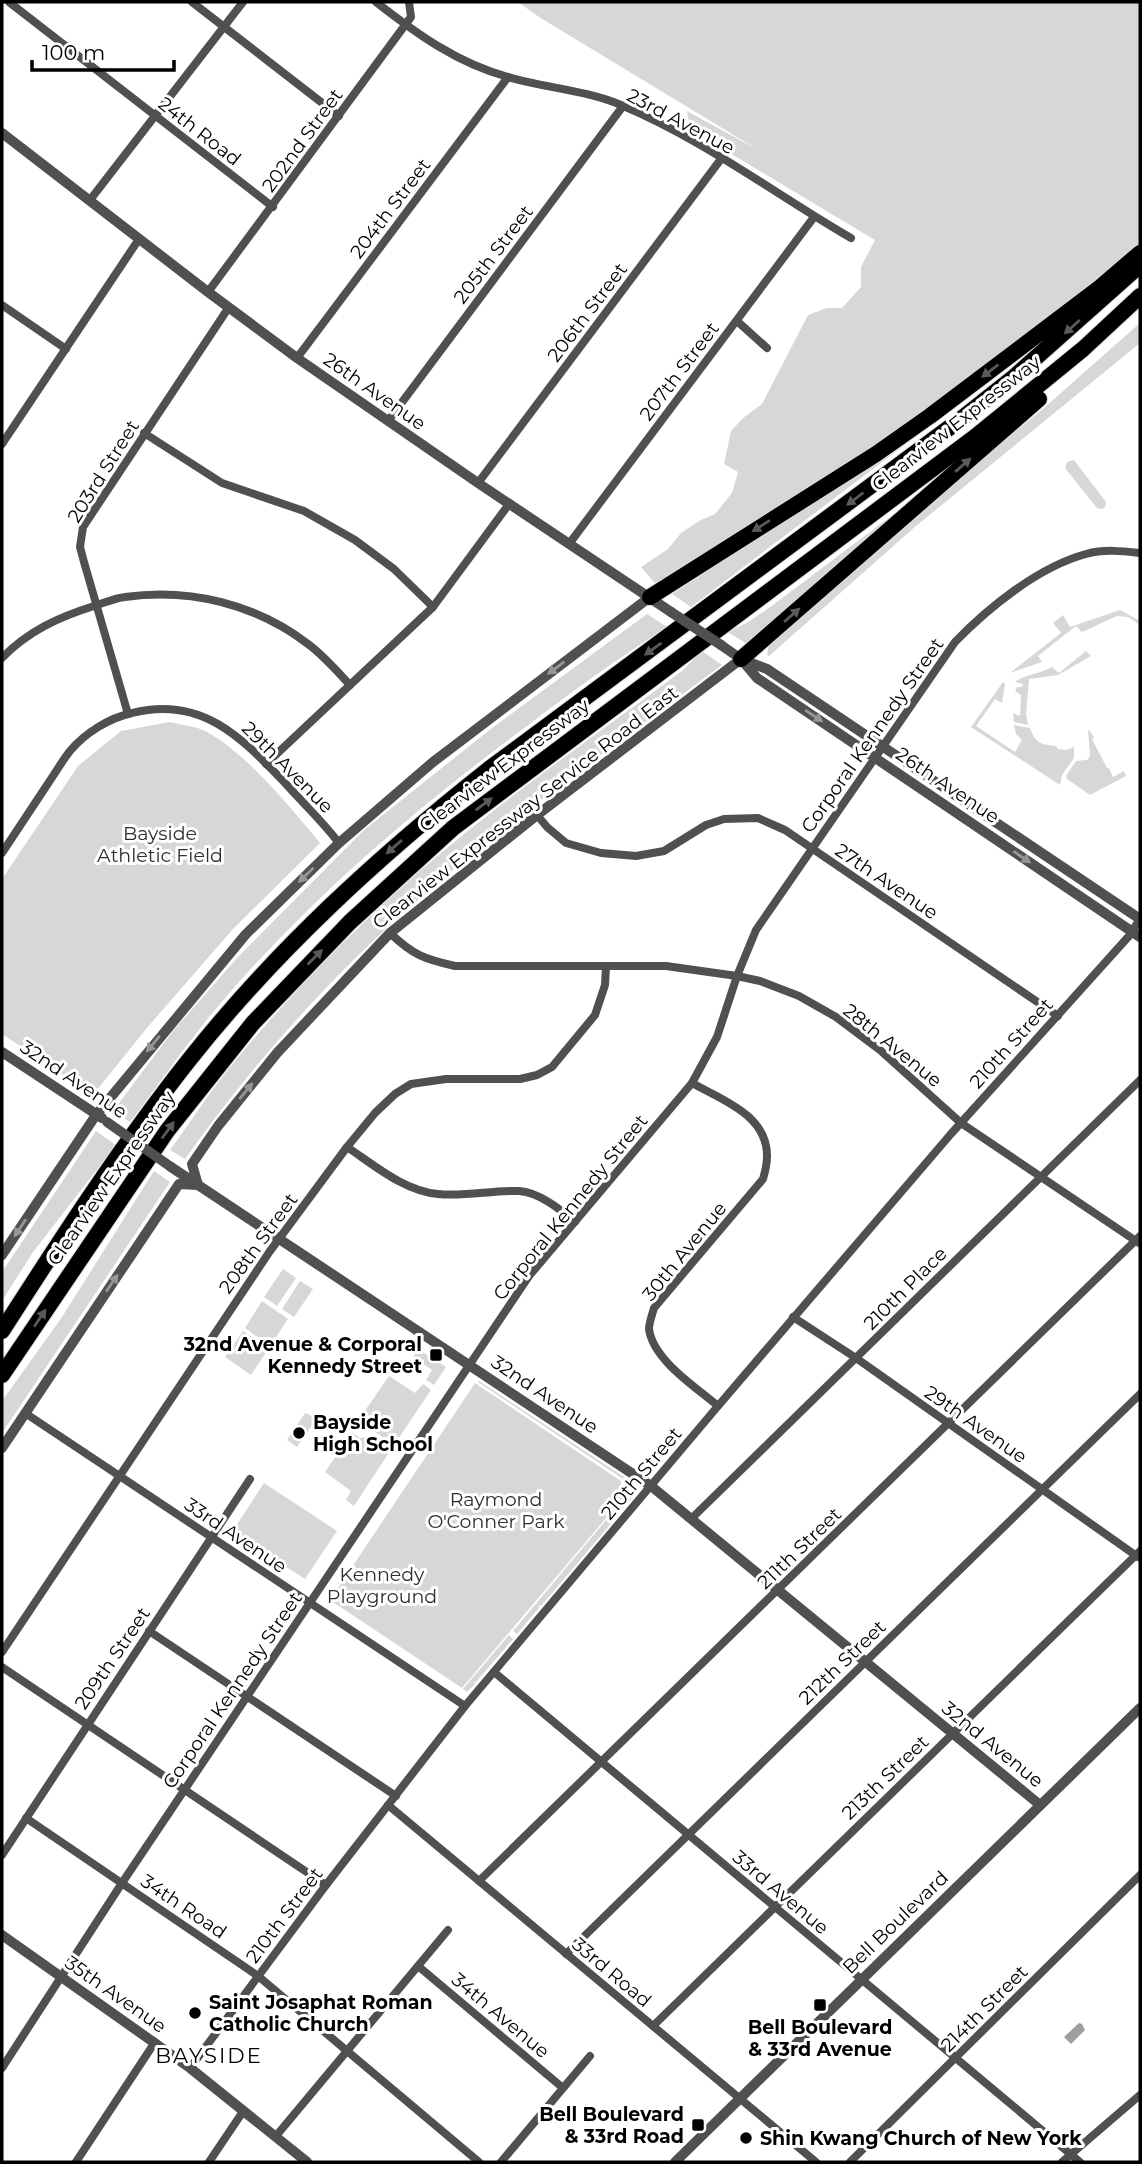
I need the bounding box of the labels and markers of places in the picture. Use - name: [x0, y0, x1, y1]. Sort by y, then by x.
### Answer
- place label: 32nd Avenue & Corporal Kennedy Street: [183, 1333, 422, 1378]
- marker: 32nd Avenue & Corporal Kennedy Street: [428, 1347, 444, 1363]
- place label: Bayside High School: [313, 1411, 433, 1456]
- marker: Bayside High School: [291, 1425, 307, 1441]
- place label: Saint Josaphat Roman Catholic Church: [209, 1991, 433, 2036]
- marker: Bell Boulevard & 33rd Avenue: [812, 1997, 828, 2013]
- marker: Saint Josaphat Roman Catholic Church: [187, 2005, 203, 2021]
- place label: Bell Boulevard & 33rd Avenue: [748, 2016, 892, 2061]
- place label: Bell Boulevard & 33rd Road: [539, 2103, 684, 2148]
- marker: Bell Boulevard & 33rd Road: [690, 2117, 706, 2133]
- place label: Shin Kwang Church of New York: [760, 2127, 1082, 2150]
- marker: Shin Kwang Church of New York: [738, 2130, 754, 2146]

